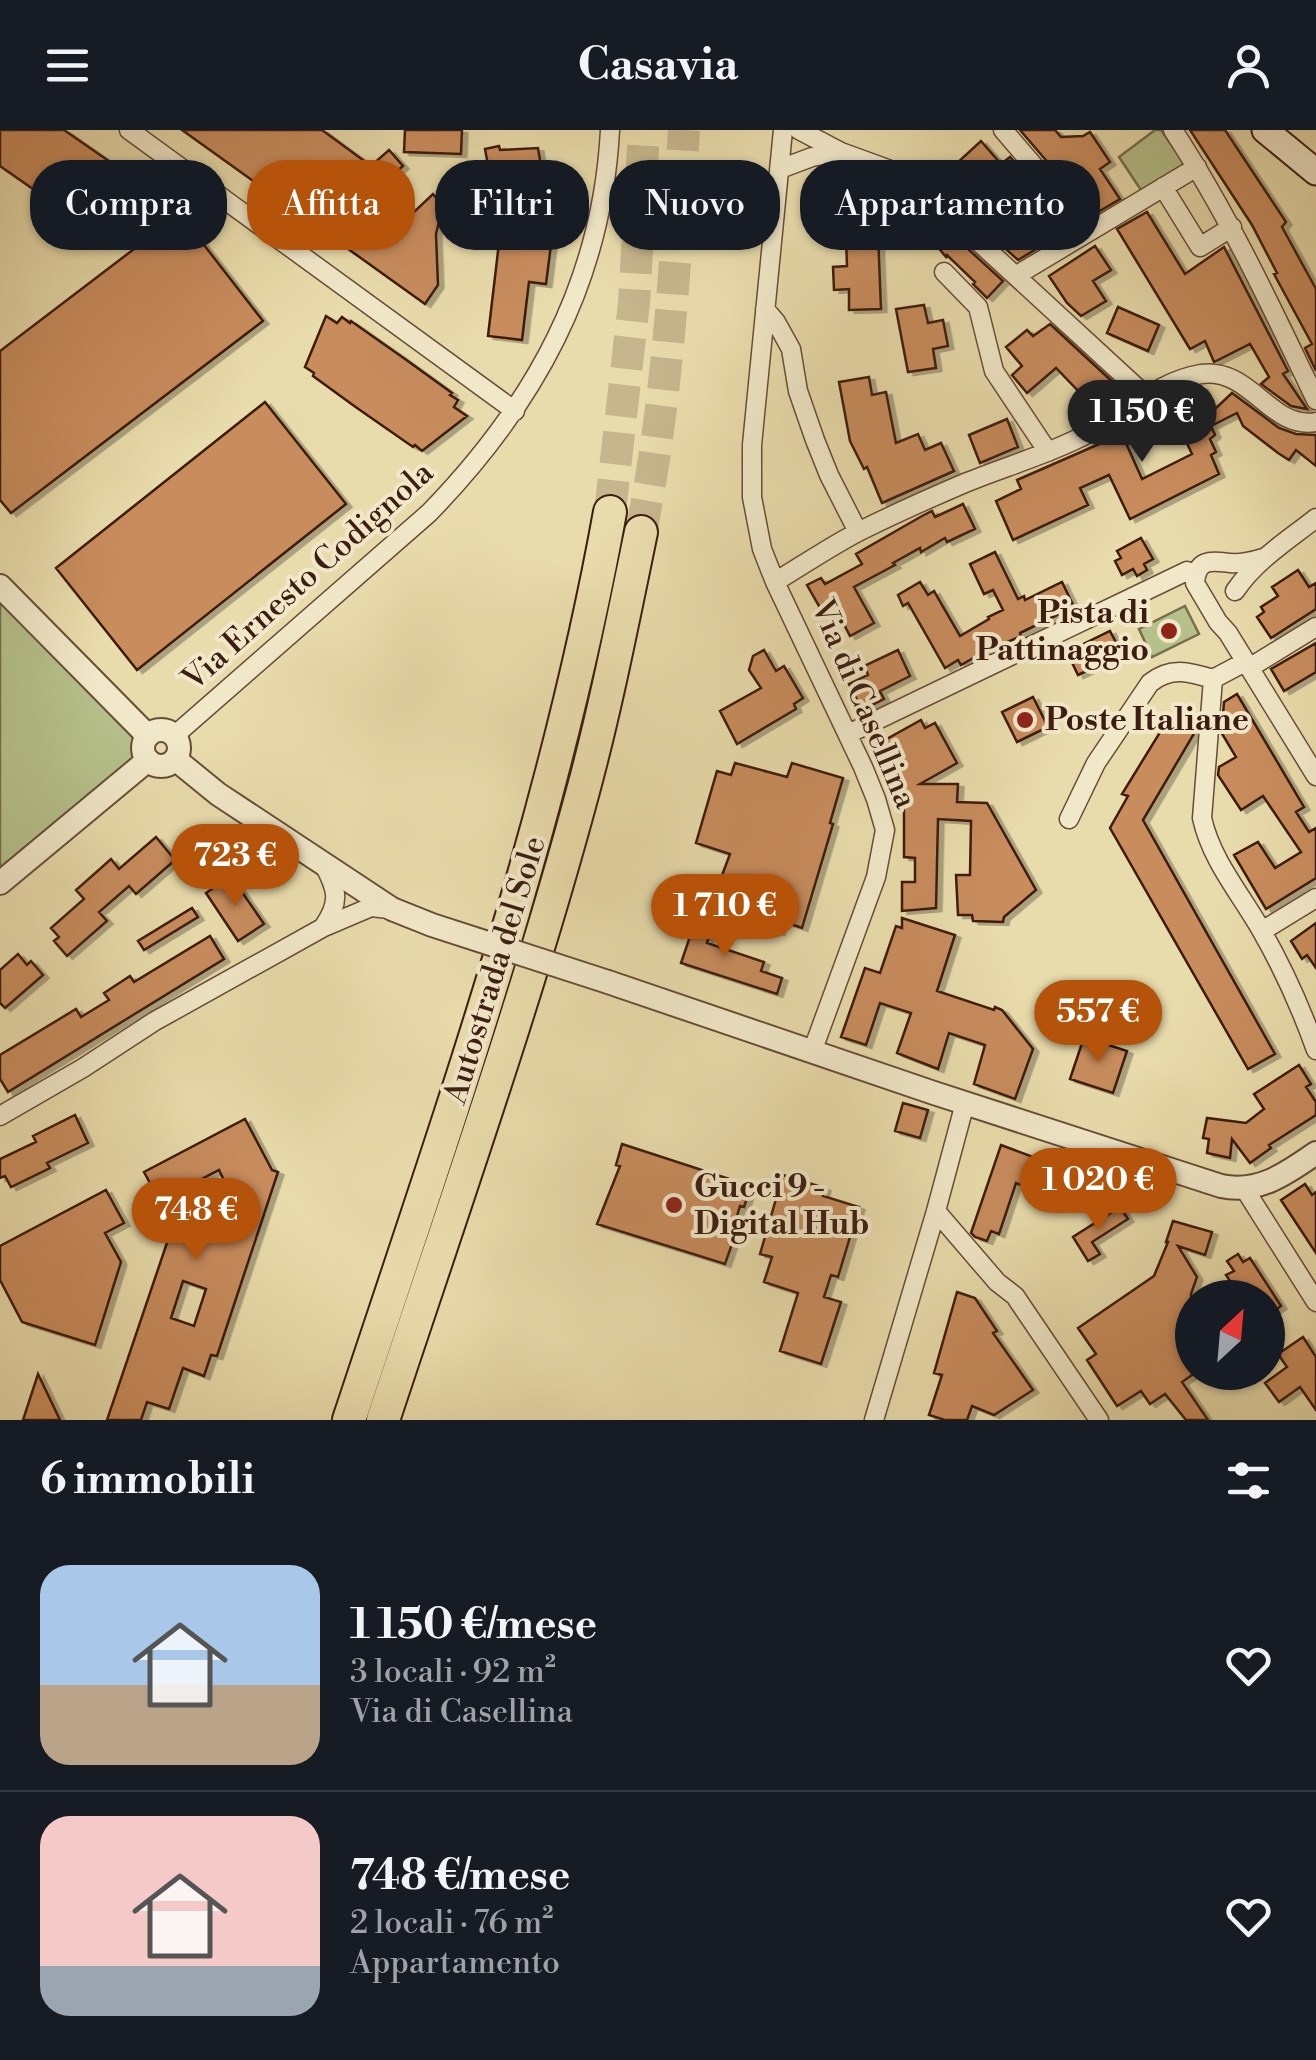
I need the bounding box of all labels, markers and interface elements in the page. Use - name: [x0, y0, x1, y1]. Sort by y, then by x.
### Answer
- text: Casavia: [578, 37, 738, 94]
- icon: menu: [40, 38, 95, 93]
- icon: person: [1221, 38, 1276, 93]
- chip: Compra: [30, 160, 227, 250]
- chip: Affitta: [247, 160, 415, 250]
- chip: Filtri: [435, 160, 589, 250]
- chip: Nuovo: [609, 160, 780, 250]
- chip: Appartamento: [800, 160, 1100, 250]
- pin: 1 150 €: [1050, 380, 1234, 465]
- text: 1 150 €: [1090, 392, 1194, 432]
- street label: Via Ernesto Codignola: [174, 452, 442, 700]
- street label: Via di Casellina: [802, 593, 926, 815]
- place label: Pista di Pattinaggio: [976, 593, 1149, 670]
- marker: Pista di Pattinaggio: [1158, 620, 1180, 642]
- place label: Poste Italiane: [1045, 700, 1249, 740]
- marker: Poste Italiane: [1014, 709, 1036, 731]
- pin: 723 €: [165, 824, 305, 909]
- street label: Autostrada del Sole: [435, 831, 555, 1110]
- text: 723 €: [193, 836, 277, 876]
- pin: 1 710 €: [633, 874, 817, 959]
- text: 1 710 €: [673, 886, 777, 926]
- pin: 557 €: [1028, 980, 1168, 1065]
- text: 557 €: [1056, 992, 1140, 1032]
- pin: 1 020 €: [1006, 1148, 1190, 1233]
- text: 1 020 €: [1042, 1160, 1154, 1200]
- place label: Gucci 9 - Digital Hub: [694, 1167, 869, 1244]
- pin: 748 €: [126, 1178, 266, 1263]
- text: 748 €: [154, 1190, 238, 1230]
- marker: Gucci 9 - Digital Hub: [663, 1194, 685, 1216]
- north arrow: [1175, 1280, 1285, 1390]
- map controls: [1175, 1280, 1285, 1390]
- icon: filters: [1221, 1453, 1276, 1508]
- text: 6 immobili: [40, 1454, 255, 1507]
- text: 1 150 €/mese: [350, 1599, 597, 1652]
- icon: home: [120, 1605, 240, 1725]
- icon: heart: [1221, 1638, 1276, 1693]
- text: 3 locali · 92 m²: [350, 1652, 556, 1692]
- text: Via di Casellina: [350, 1692, 573, 1732]
- text: 748 €/mese: [350, 1850, 570, 1903]
- icon: home: [120, 1856, 240, 1976]
- icon: heart: [1221, 1889, 1276, 1944]
- text: 2 locali · 76 m²: [350, 1903, 554, 1943]
- text: Appartamento: [350, 1943, 560, 1983]

